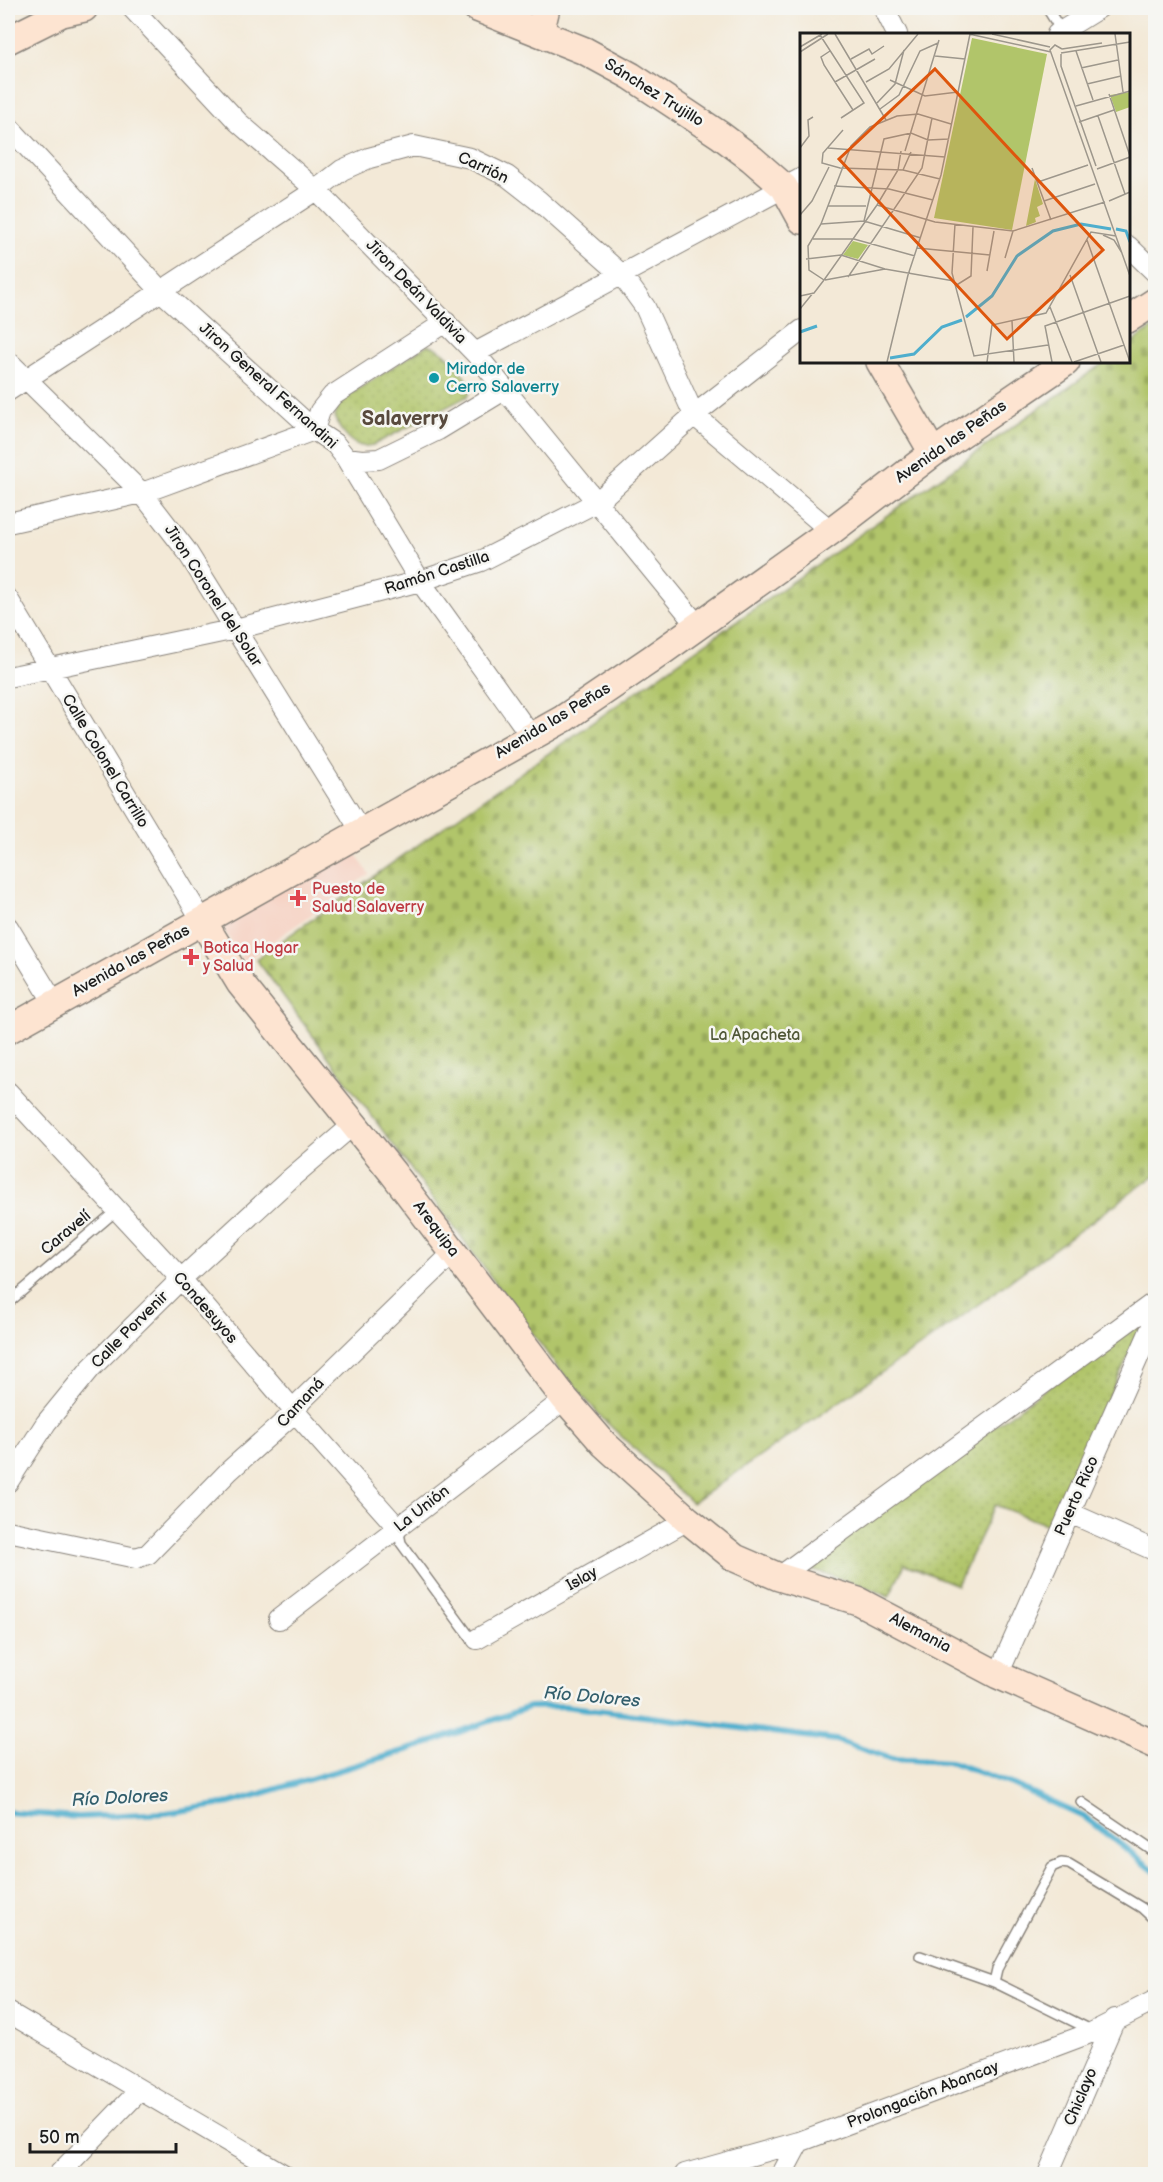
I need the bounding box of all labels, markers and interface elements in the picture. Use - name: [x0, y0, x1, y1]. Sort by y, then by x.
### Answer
- inset map: [800, 33, 1130, 363]
- street label: Sánchez Trujillo: [601, 55, 707, 131]
- street label: Carrión: [455, 148, 511, 188]
- street label: Jiron Deán Valdivia: [362, 236, 470, 348]
- street label: Jiron General Fernandini: [195, 319, 341, 453]
- place label: Mirador de Cerro Salaverry: [446, 360, 560, 397]
- marker: Mirador de Cerro Salaverry: [427, 371, 441, 385]
- street label: Avenida las Peñas: [892, 397, 1010, 487]
- district label: Salaverry: [362, 407, 449, 431]
- street label: Jiron Coronel del Solar: [160, 522, 266, 671]
- street label: Ramón Castilla: [382, 547, 492, 599]
- street label: Avenida las Peñas: [492, 679, 614, 763]
- street label: Calle Colonel Carrillo: [58, 691, 152, 831]
- place label: Puesto de Salud Salaverry: [312, 880, 425, 917]
- marker: Puesto de Salud Salaverry: [289, 889, 307, 907]
- street label: Avenida las Peñas: [69, 921, 193, 1001]
- place label: Botica Hogar y Salud: [202, 939, 299, 976]
- marker: Botica Hogar y Salud: [184, 950, 198, 964]
- park label: La Apacheta: [710, 1026, 800, 1045]
- street label: Arequipa: [409, 1197, 463, 1261]
- street label: Caravelí: [37, 1207, 95, 1259]
- street label: Condesuyos: [169, 1268, 241, 1348]
- street label: Calle Porvenir: [88, 1287, 173, 1372]
- street label: Camaná: [273, 1374, 329, 1432]
- street label: Puerto Rico: [1051, 1453, 1103, 1539]
- street label: La Unión: [391, 1482, 453, 1536]
- street label: Islay: [563, 1562, 602, 1595]
- street label: Alemania: [886, 1609, 954, 1657]
- water label: Río Dolores: [543, 1682, 641, 1712]
- water label: Río Dolores: [71, 1785, 169, 1811]
- street label: Prolongación Abancay: [844, 2057, 1002, 2133]
- street label: Chiclayo: [1060, 2065, 1102, 2129]
- scale bar: [30, 2116, 176, 2154]
- text: 50 m: [39, 2127, 80, 2148]

